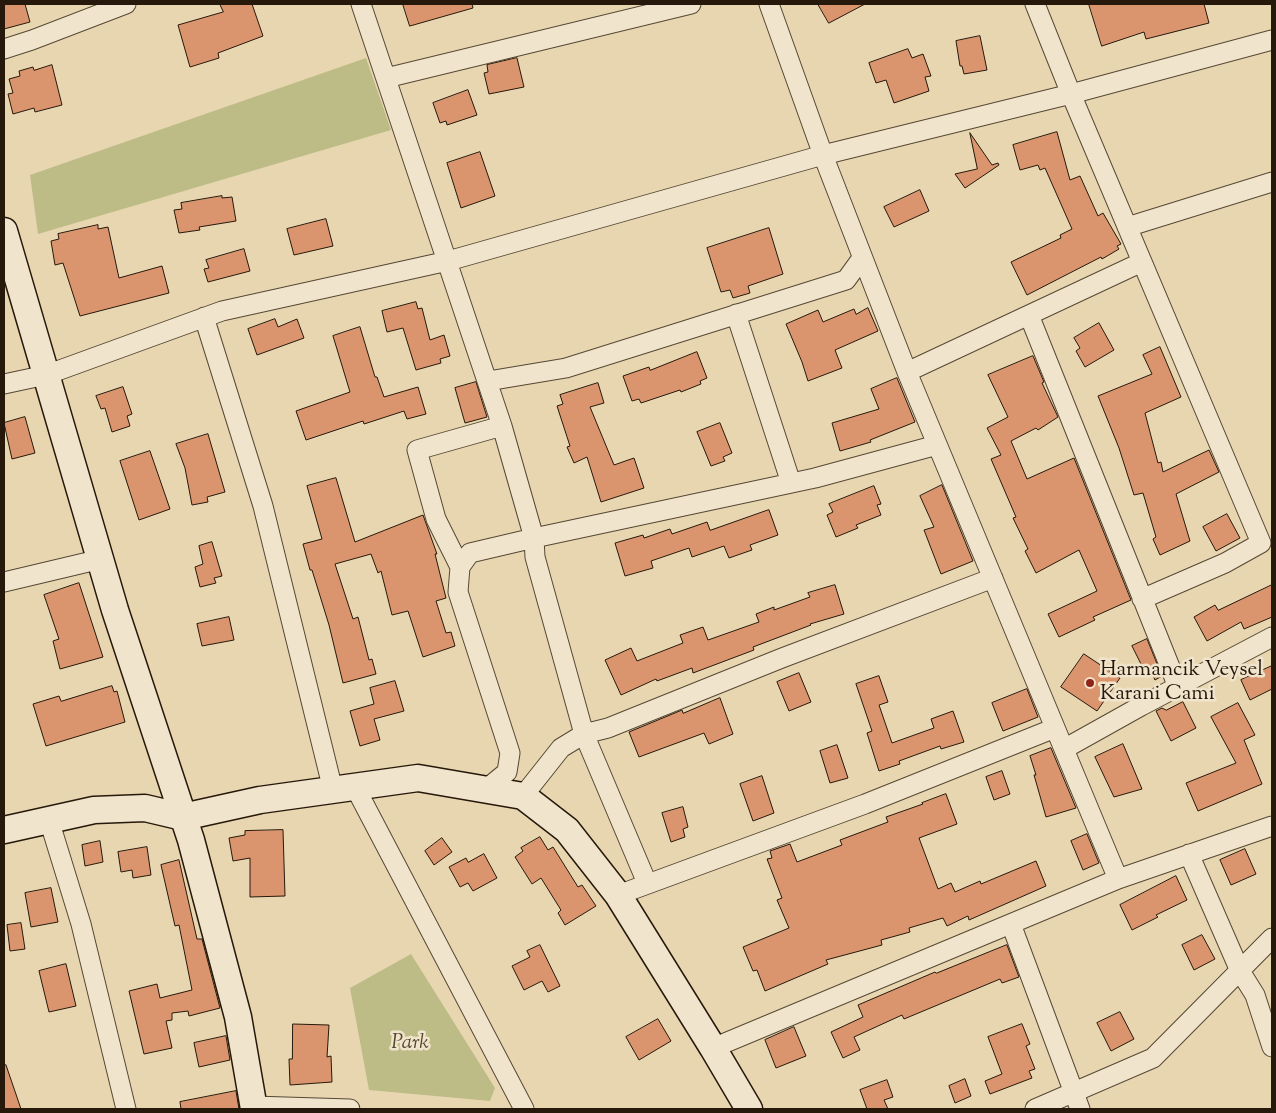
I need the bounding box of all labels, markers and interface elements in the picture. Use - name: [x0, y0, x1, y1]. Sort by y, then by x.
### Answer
- place label: Harmancik Veysel Karani Cami: [1100, 658, 1263, 708]
- marker: Harmancik Veysel Karani Cami: [1084, 677, 1096, 689]
- park label: Park: [391, 1031, 429, 1057]

